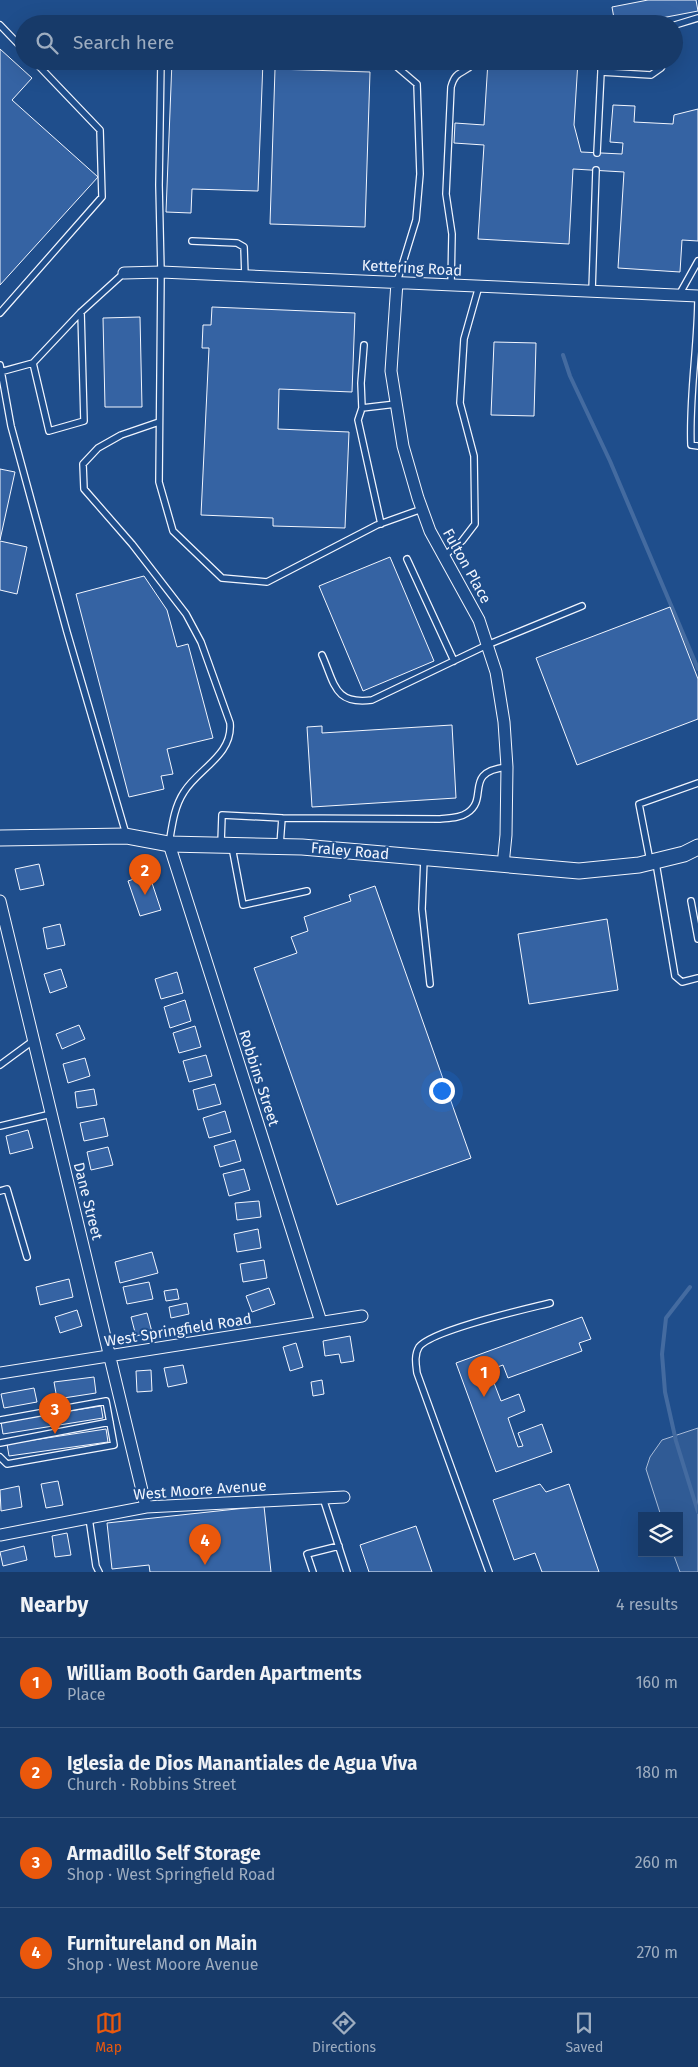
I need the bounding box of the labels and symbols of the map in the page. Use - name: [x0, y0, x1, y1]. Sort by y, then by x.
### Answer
- street label: Kettering Road: [361, 256, 463, 280]
- street label: Fulton Place: [439, 525, 495, 607]
- street label: Fraley Road: [310, 839, 390, 863]
- pin: 2: [129, 854, 161, 895]
- street label: Robbins Street: [235, 1028, 283, 1129]
- your location: [429, 1078, 455, 1104]
- street label: Dane Street: [70, 1160, 106, 1242]
- street label: West Springfield Road: [103, 1309, 253, 1351]
- pin: 1: [468, 1356, 500, 1397]
- pin: 3: [39, 1393, 71, 1434]
- street label: West Moore Avenue: [133, 1476, 267, 1504]
- pin: 4: [189, 1524, 221, 1565]

